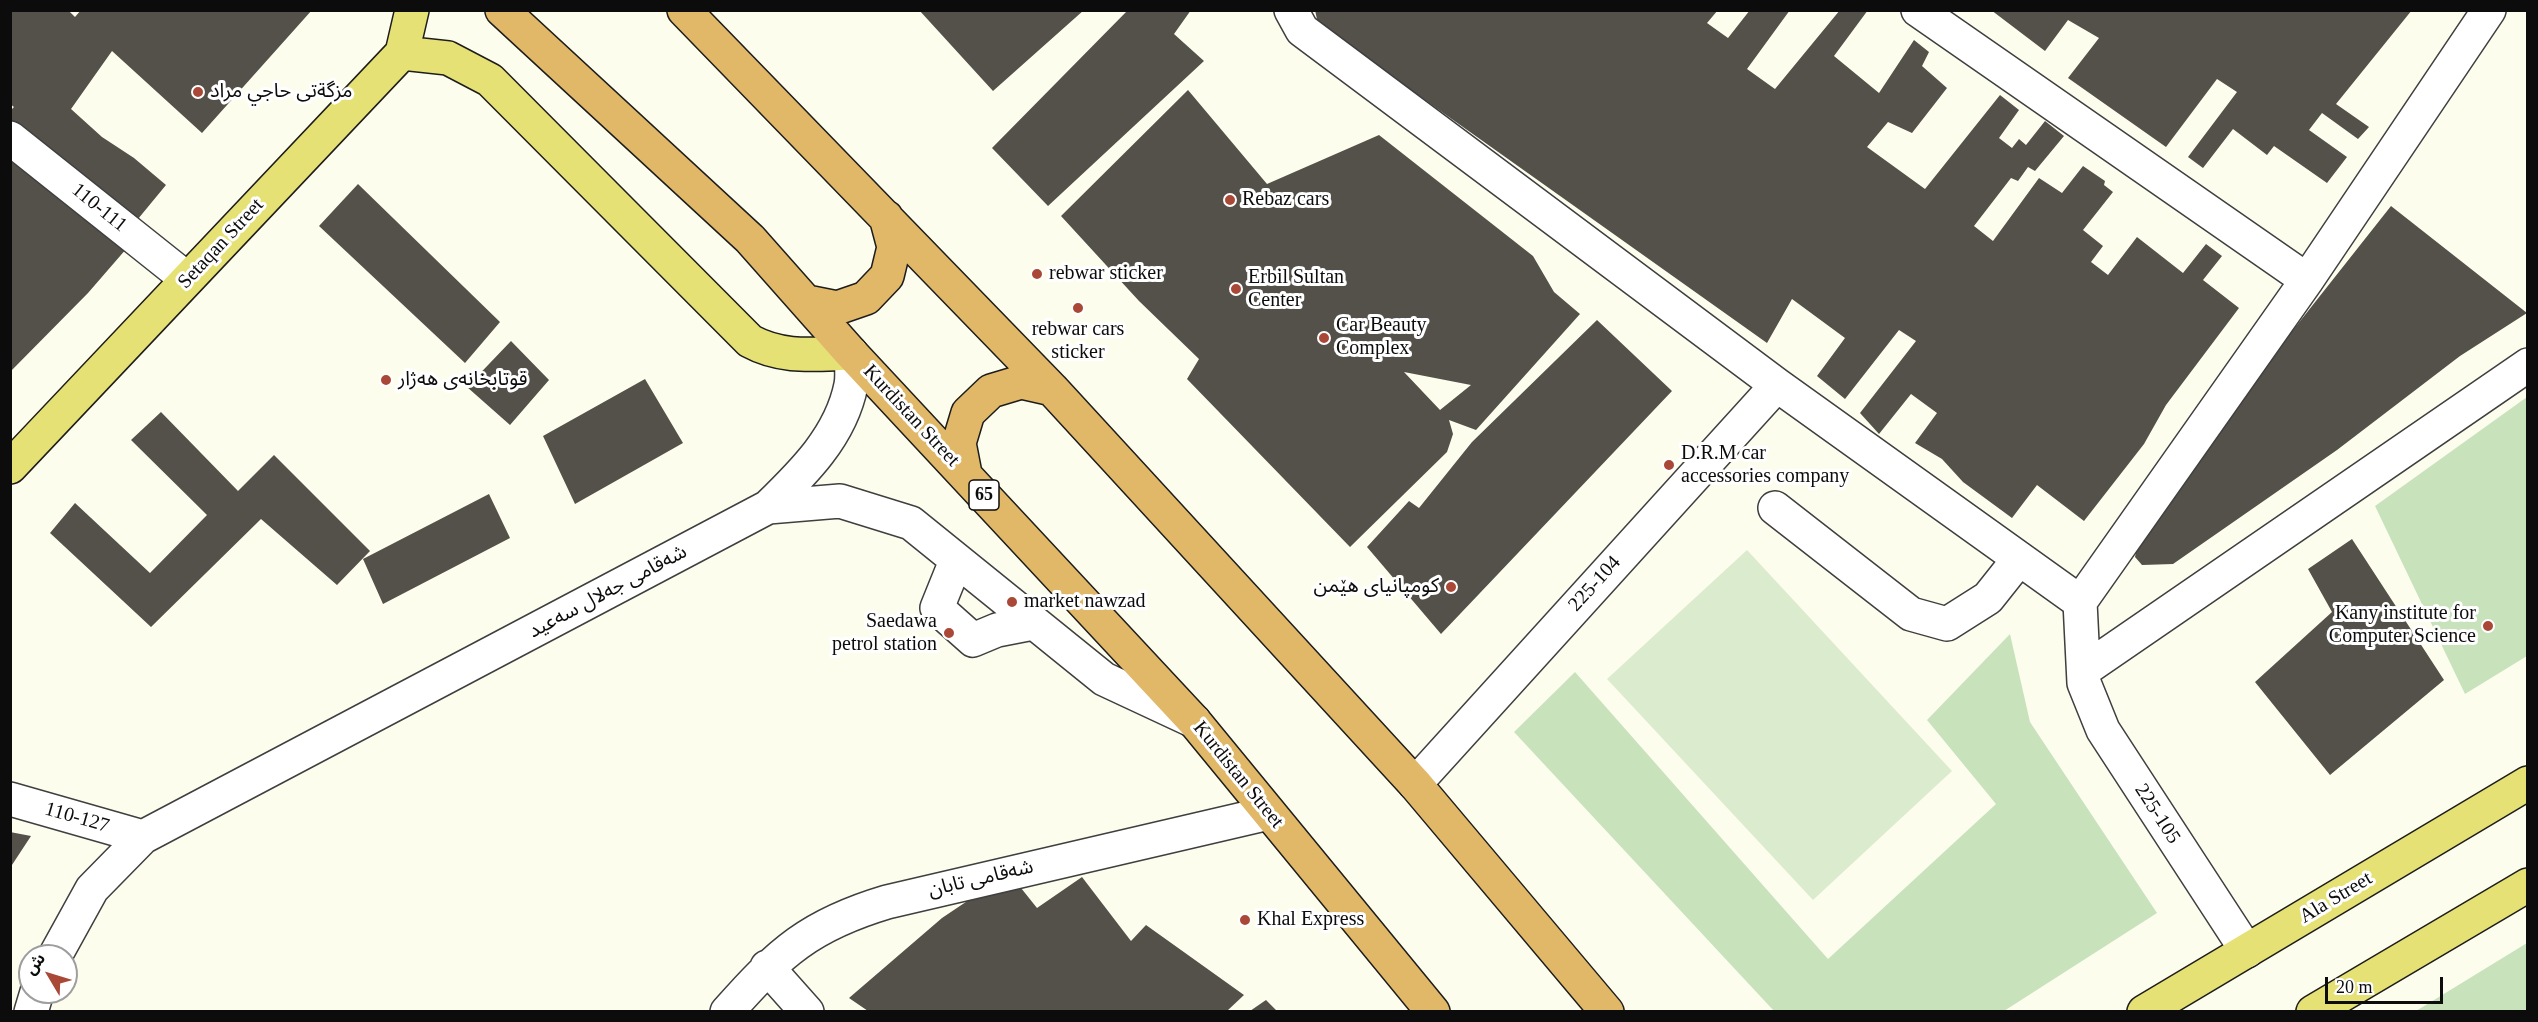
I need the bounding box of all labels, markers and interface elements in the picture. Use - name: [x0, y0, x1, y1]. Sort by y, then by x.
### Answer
- place label: مزگةتی حاجي مراد: [210, 80, 353, 104]
- marker: مزگةتی حاجي مراد: [191, 85, 205, 99]
- street label: 110-111: [66, 178, 132, 238]
- place label: Rebaz cars: [1242, 188, 1329, 212]
- marker: Rebaz cars: [1223, 193, 1237, 207]
- street label: Setaqan Street: [173, 194, 269, 294]
- place label: rebwar sticker: [1049, 262, 1163, 286]
- place label: Erbil Sultan Center: [1248, 266, 1344, 313]
- marker: rebwar sticker: [1030, 267, 1044, 281]
- marker: Erbil Sultan Center: [1229, 282, 1243, 296]
- marker: rebwar cars sticker: [1071, 301, 1085, 315]
- place label: Car Beauty Complex: [1336, 314, 1427, 361]
- place label: rebwar cars sticker: [1032, 318, 1124, 365]
- marker: Car Beauty Complex: [1317, 331, 1331, 345]
- street label: Kurdistan Street: [858, 360, 964, 472]
- place label: قوتابخانەی هەژار: [398, 368, 528, 392]
- marker: قوتابخانەی هەژار: [379, 373, 393, 387]
- place label: D.R.M car accessories company: [1681, 442, 1849, 489]
- marker: D.R.M car accessories company: [1662, 458, 1676, 472]
- road number: 65: [969, 480, 999, 510]
- street label: شەقامی جەلال سەعید: [525, 540, 691, 644]
- street label: 225-104: [1564, 551, 1626, 617]
- place label: کومپانیای هێمن: [1314, 575, 1439, 599]
- marker: کومپانیای هێمن: [1444, 580, 1458, 594]
- place label: market nawzad: [1024, 590, 1146, 614]
- marker: market nawzad: [1005, 595, 1019, 609]
- place label: Kany institute for Computer Science: [2329, 602, 2476, 649]
- place label: Saedawa petrol station: [832, 610, 937, 657]
- marker: Kany institute for Computer Science: [2481, 619, 2495, 633]
- marker: Saedawa petrol station: [942, 626, 956, 640]
- street label: Kurdistan Street: [1188, 717, 1288, 833]
- street label: 225-105: [2129, 780, 2185, 848]
- street label: 110-127: [42, 797, 112, 839]
- street label: شەقامی تابان: [926, 855, 1036, 903]
- street label: Ala Street: [2295, 867, 2377, 929]
- place label: Khal Express: [1257, 908, 1364, 932]
- marker: Khal Express: [1238, 913, 1252, 927]
- north arrow: [18, 944, 78, 1004]
- text: ش: [22, 950, 48, 978]
- scale bar: [2328, 965, 2446, 1003]
- text: 20 m: [2336, 977, 2373, 997]

